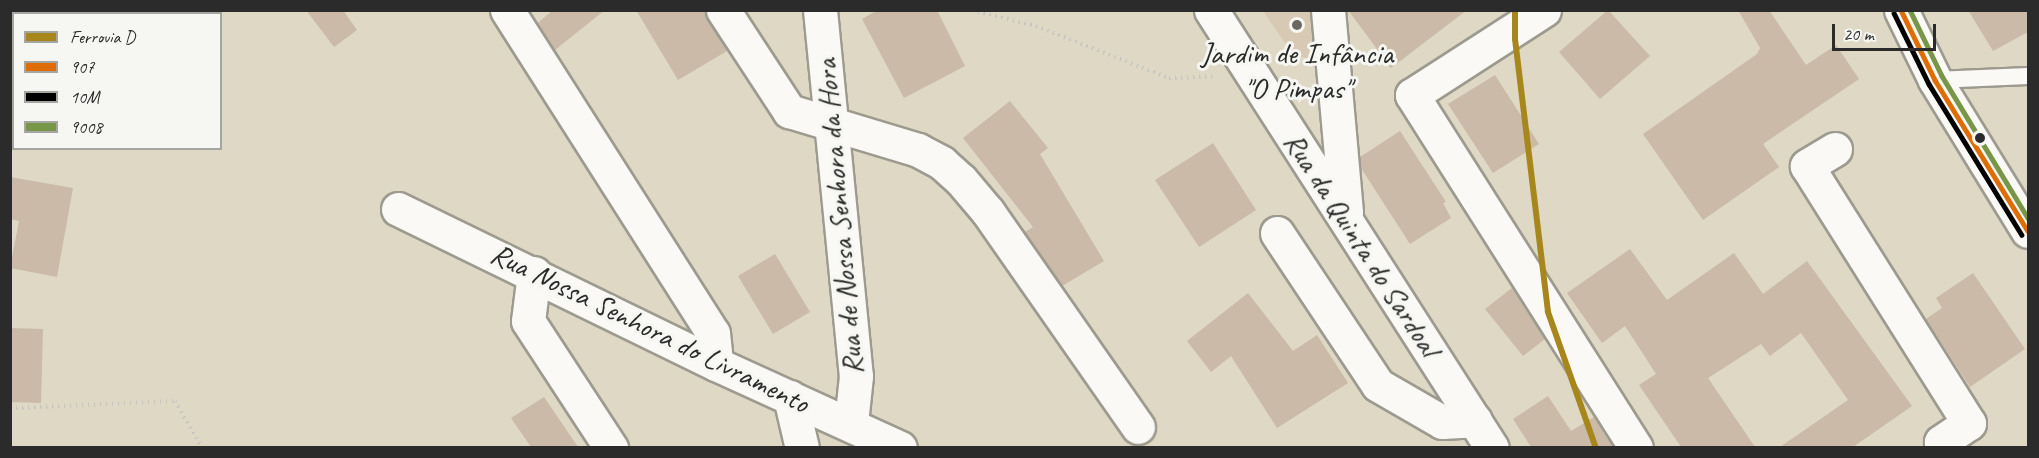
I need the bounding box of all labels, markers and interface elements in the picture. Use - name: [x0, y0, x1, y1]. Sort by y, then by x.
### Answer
- legend: [12, 12, 222, 150]
- scale bar: [1835, 12, 1938, 50]
- marker: Jardim de Infância "O Pimpas": [1290, 18, 1304, 32]
- text: 20 m: [1843, 23, 1874, 45]
- text: Ferrovia D: [70, 26, 135, 48]
- place label: Jardim de Infância "O Pimpas": [1201, 35, 1393, 106]
- text: 907: [70, 56, 94, 78]
- street label: Rua de Nossa Senhora da Hora: [807, 58, 871, 376]
- text: 10M: [70, 86, 99, 108]
- text: 9008: [70, 116, 102, 138]
- street label: Rua da Quinta do Sardoal: [1276, 125, 1448, 363]
- unlabelled marker: [1974, 132, 1986, 144]
- street label: Rua Nossa Senhora do Livramento: [486, 236, 814, 420]

